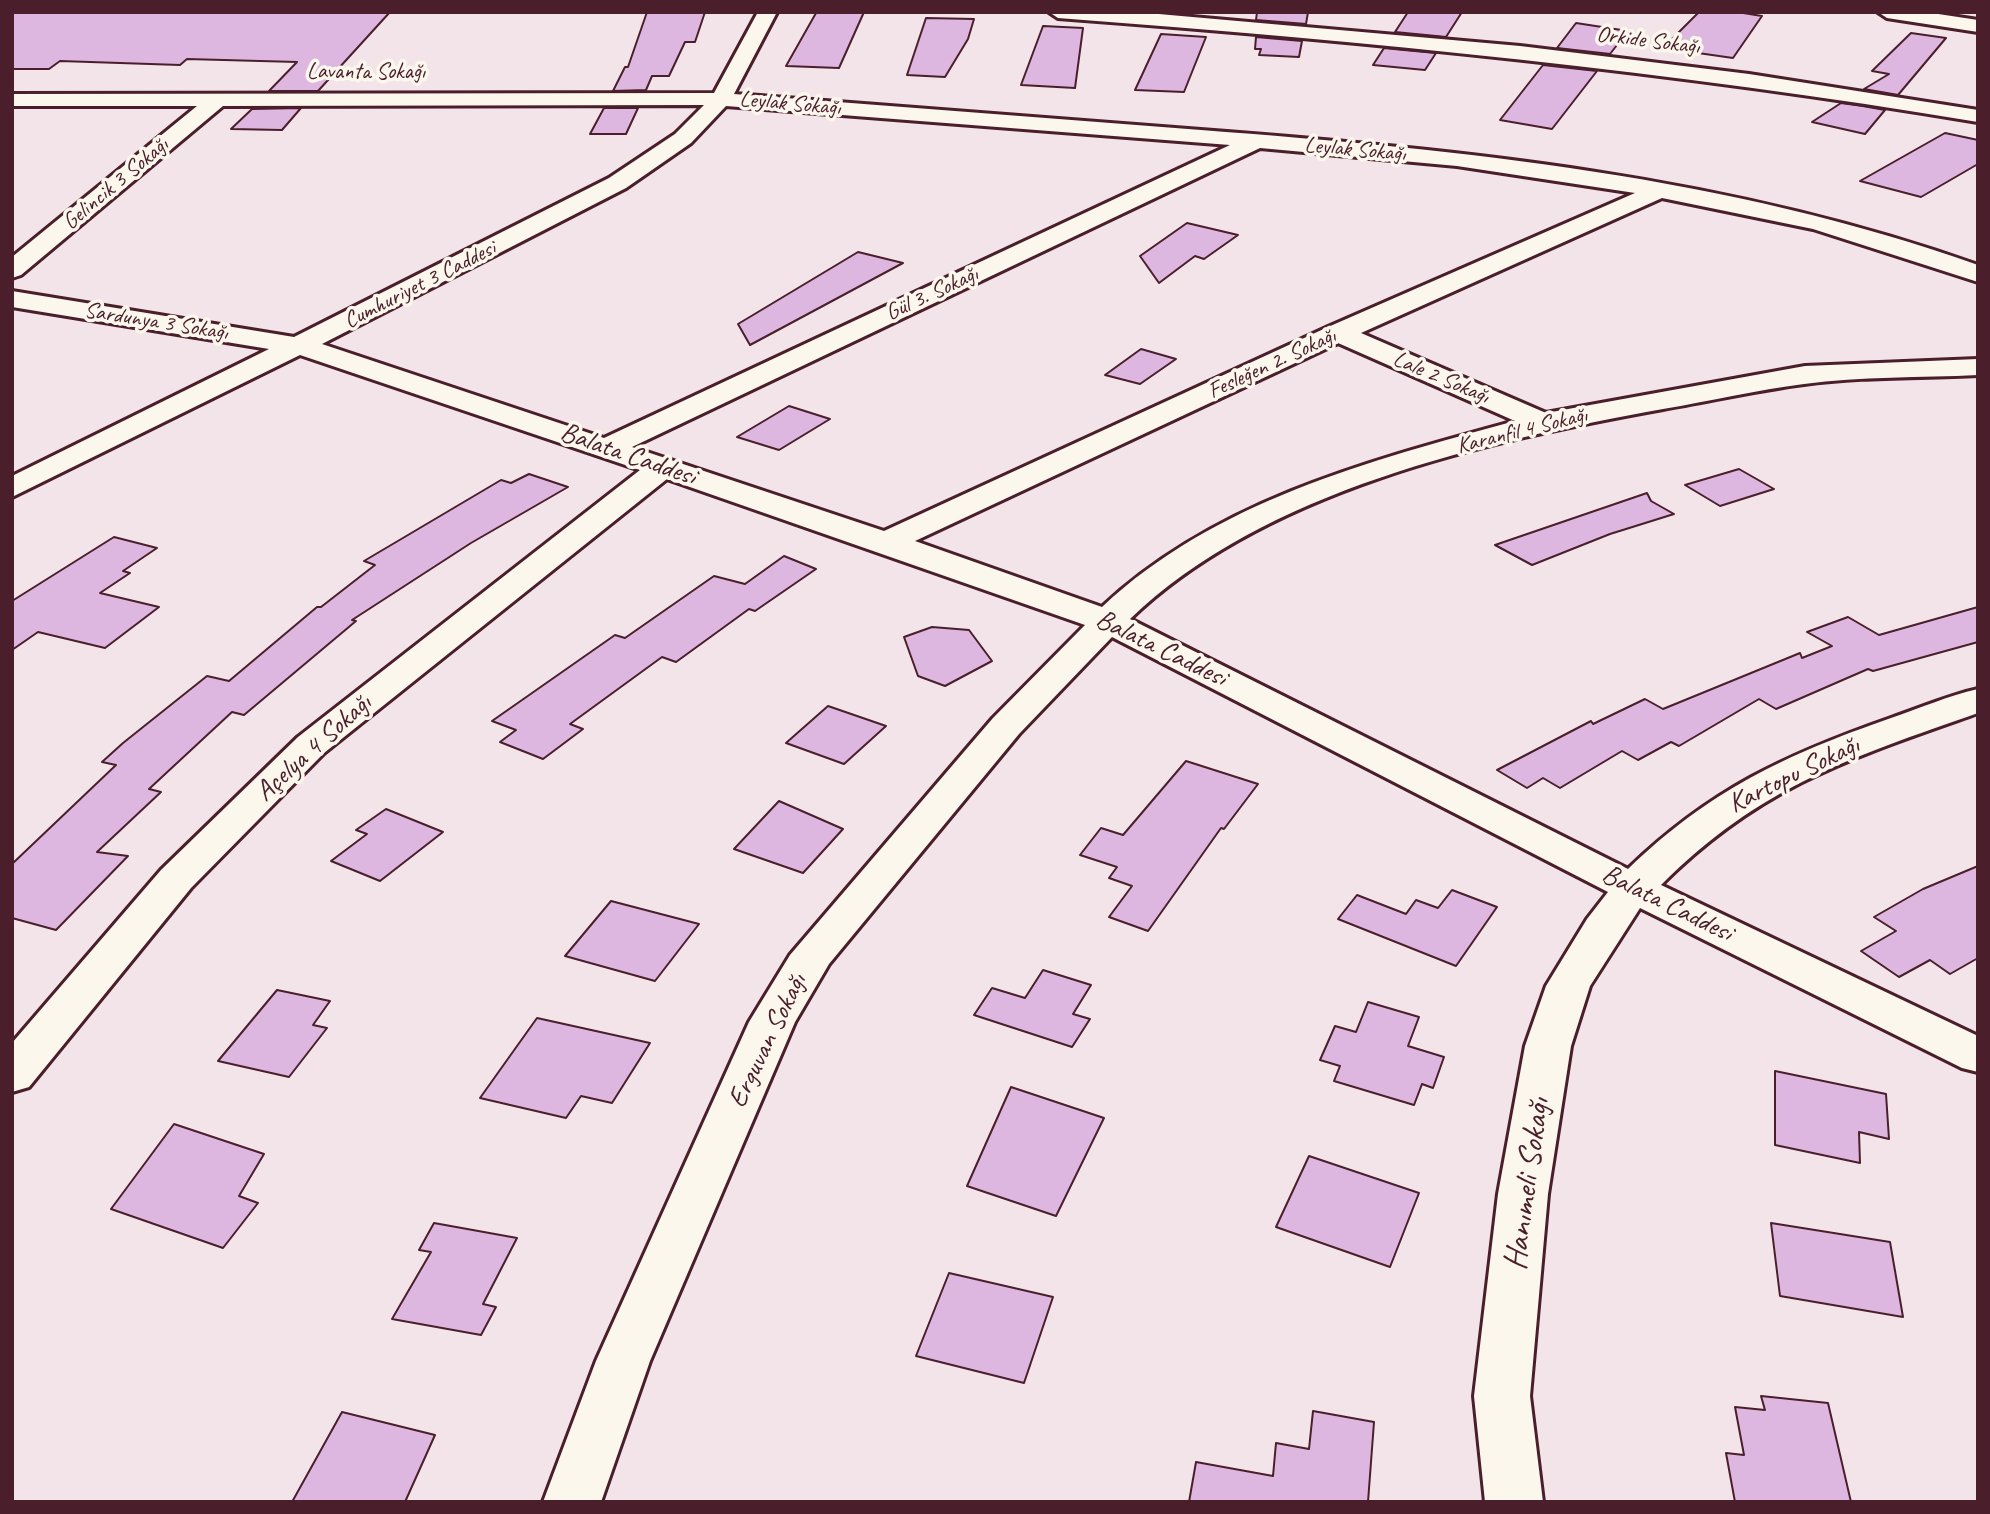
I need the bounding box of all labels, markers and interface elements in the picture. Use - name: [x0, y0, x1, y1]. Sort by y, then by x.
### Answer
- street label: Orkide Sokağı: [1595, 21, 1701, 61]
- street label: Lavanta Sokağı: [307, 58, 425, 86]
- street label: Leylak Sokağı: [738, 86, 842, 122]
- street label: Gelincik 3 Sokağı: [58, 132, 174, 236]
- street label: Leylak Sokağı: [1303, 132, 1407, 168]
- street label: Cumhuriyet 3 Caddesi: [339, 235, 501, 335]
- street label: Gül 3. Sokağı: [881, 261, 983, 327]
- street label: Sardunya 3 Sokağı: [82, 297, 230, 347]
- street label: Fesleğen 2. Sokağı: [1204, 322, 1340, 406]
- street label: Lale 2 Sokağı: [1389, 345, 1493, 411]
- street label: Karanfil 4 Sokağı: [1454, 401, 1590, 461]
- street label: Balata Caddesi: [556, 416, 700, 494]
- street label: Balata Caddesi: [1090, 603, 1232, 695]
- street label: Açelya 4 Sokağı: [249, 687, 379, 809]
- street label: Kartopu Sokağı: [1723, 729, 1865, 821]
- street label: Balata Caddesi: [1596, 858, 1738, 950]
- street label: Erguvan Sokağı: [721, 969, 815, 1113]
- street label: Hanımeli Sokağı: [1496, 1095, 1560, 1273]

